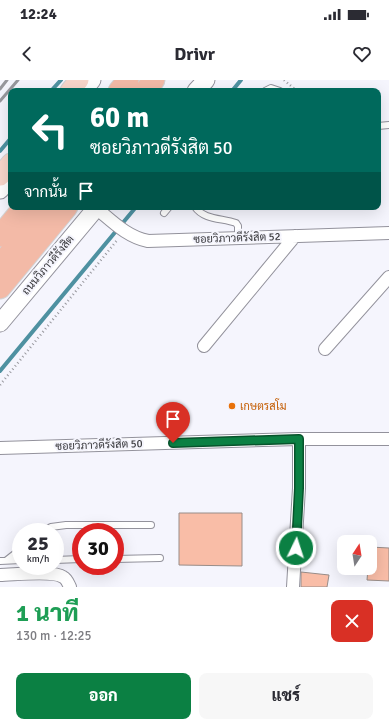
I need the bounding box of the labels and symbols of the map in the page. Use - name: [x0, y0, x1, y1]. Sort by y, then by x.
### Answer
- street label: ซอยวิภาวดีรังสิต 52: [193, 228, 281, 246]
- street label: ถนนวิภาวดีรังสิต: [18, 231, 77, 297]
- place label: เกษตรสโม: [240, 398, 287, 413]
- marker: เกษตรสโม: [227, 401, 237, 411]
- pin: [156, 402, 190, 443]
- street label: ซอยวิภาวดีรังสิต 50: [55, 435, 143, 453]
- speed limit sign: 30: [72, 523, 124, 575]
- position arrow: [275, 527, 317, 569]
- north arrow: [337, 535, 377, 575]

